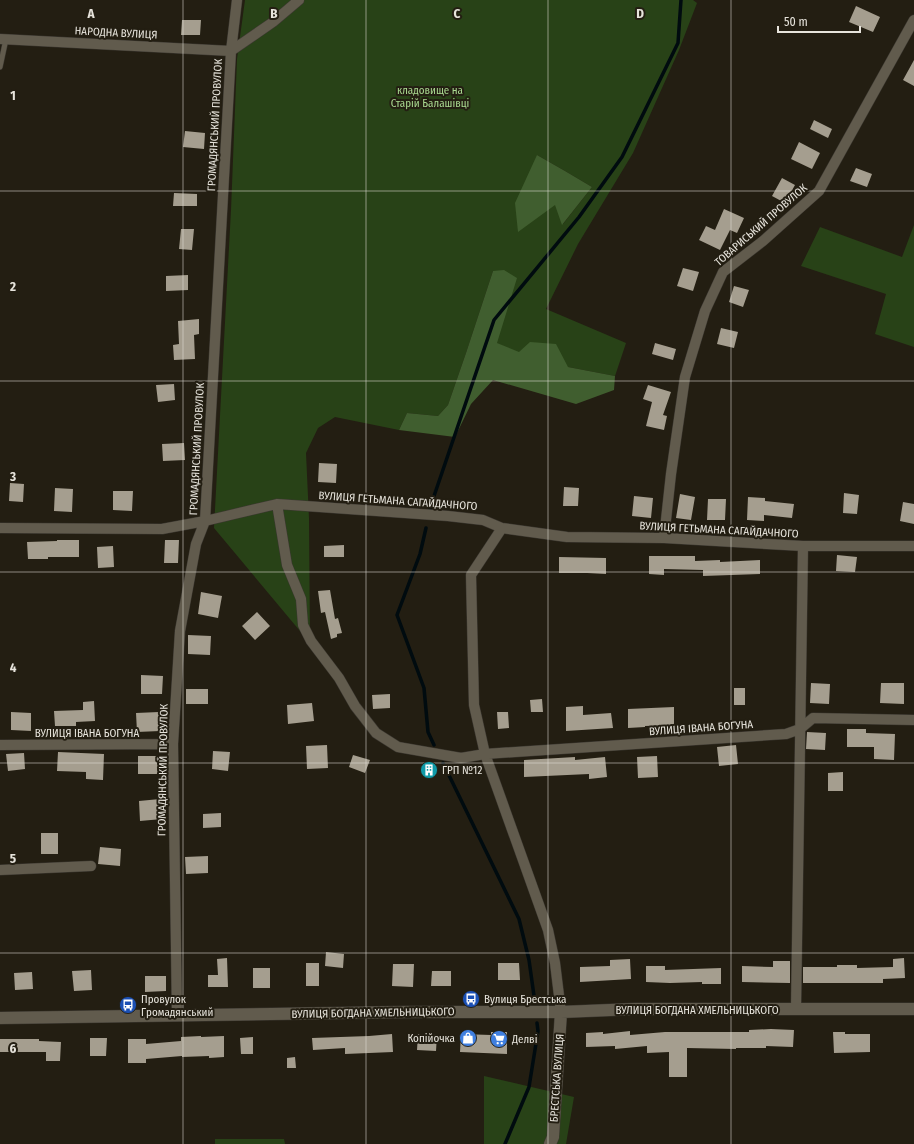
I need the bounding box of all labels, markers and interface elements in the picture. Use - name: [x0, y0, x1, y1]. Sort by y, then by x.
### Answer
- text: A: [86, 6, 95, 21]
- text: B: [270, 6, 278, 21]
- text: C: [454, 6, 461, 21]
- text: D: [636, 6, 644, 21]
- scale bar: [778, 8, 860, 34]
- text: 50 m: [784, 15, 808, 29]
- street label: НАРОДНА ВУЛИЦЯ: [74, 24, 158, 42]
- street label: ГРОМАДЯНСЬКИЙ ПРОВУЛОК: [205, 58, 225, 192]
- park label: кладовище на Старій Балашівці: [391, 84, 470, 110]
- text: 1: [10, 88, 16, 103]
- street label: ТОВАРИСЬКИЙ ПРОВУЛОК: [712, 181, 810, 269]
- text: 2: [9, 279, 16, 294]
- street label: ГРОМАДЯНСЬКИЙ ПРОВУЛОК: [187, 382, 207, 516]
- text: 3: [9, 469, 16, 484]
- street label: ВУЛИЦЯ ГЕТЬМАНА САГАЙДАЧНОГО: [318, 489, 478, 513]
- street label: ВУЛИЦЯ ГЕТЬМАНА САГАЙДАЧНОГО: [639, 519, 799, 541]
- text: 4: [10, 660, 17, 675]
- street label: ГРОМАДЯНСЬКИЙ ПРОВУЛОК: [155, 703, 171, 836]
- street label: ВУЛИЦЯ ІВАНА БОГУНА: [648, 718, 754, 738]
- street label: ВУЛИЦЯ ІВАНА БОГУНА: [35, 727, 139, 740]
- building icon: ГРП №12: [419, 760, 439, 780]
- place label: ГРП №12: [442, 764, 482, 777]
- text: 5: [10, 851, 16, 866]
- bus stop icon: Вулиця Брестська: [461, 989, 481, 1009]
- place label: Провулок Громадянський: [141, 993, 214, 1019]
- place label: Вулиця Брестська: [484, 993, 566, 1006]
- bus stop icon: Провулок Громадянський: [118, 995, 138, 1015]
- street label: ВУЛИЦЯ БОГДАНА ХМЕЛЬНИЦЬКОГО: [615, 1004, 779, 1017]
- street label: ВУЛИЦЯ БОГДАНА ХМЕЛЬНИЦЬКОГО: [291, 1005, 455, 1021]
- shop icon: Копійочка: [458, 1028, 478, 1048]
- supermarket icon: Делві: [489, 1029, 509, 1049]
- place label: Копійочка: [407, 1032, 455, 1045]
- place label: Делві: [511, 1033, 538, 1046]
- street label: БРЕСТСЬКА ВУЛИЦЯ: [547, 1033, 567, 1123]
- text: 6: [10, 1041, 17, 1056]

